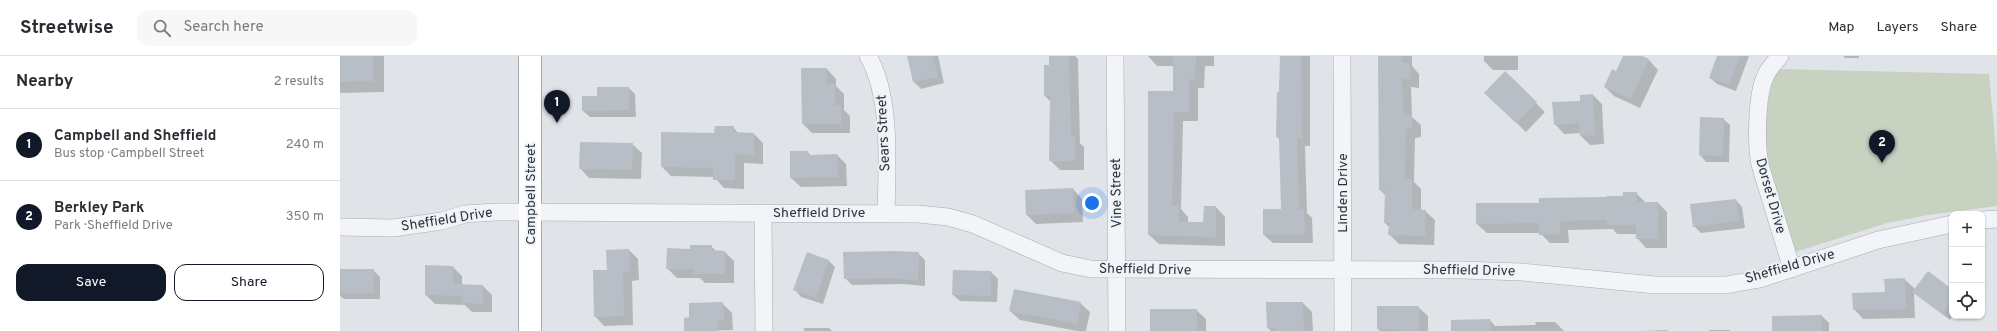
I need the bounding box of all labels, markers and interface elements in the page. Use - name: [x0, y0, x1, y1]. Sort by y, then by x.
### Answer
- search box: [137, 10, 417, 46]
- text: Streetwise: [20, 16, 113, 40]
- icon: search: [151, 17, 173, 39]
- text: Search here: [183, 18, 264, 37]
- text: Map: [1828, 19, 1854, 36]
- text: Layers: [1876, 19, 1918, 36]
- text: Share: [1940, 19, 1977, 36]
- text: Nearby: [16, 71, 73, 93]
- text: 2 results: [274, 74, 324, 90]
- pin: 1: [544, 90, 570, 123]
- street label: Sears Street: [874, 94, 894, 172]
- text: Campbell and Sheffield: [54, 127, 216, 146]
- pin: 2: [1869, 130, 1895, 163]
- text: 1: [26, 137, 32, 153]
- text: 240 m: [286, 137, 324, 153]
- street label: Campbell Street: [523, 143, 540, 245]
- text: Bus stop · Campbell Street: [54, 146, 205, 162]
- street label: Linden Drive: [1335, 153, 1352, 233]
- street label: Dorset Drive: [1751, 156, 1789, 236]
- street label: Vine Street: [1108, 158, 1126, 228]
- your location: [1082, 193, 1102, 213]
- text: Berkley Park: [54, 199, 144, 218]
- street label: Sheffield Drive: [400, 204, 494, 236]
- street label: Sheffield Drive: [773, 205, 865, 222]
- text: 2: [25, 209, 33, 225]
- text: 350 m: [286, 209, 324, 225]
- map controls: [1949, 211, 1985, 319]
- button: +: [1949, 211, 1985, 247]
- text: Park · Sheffield Drive: [54, 218, 173, 234]
- street label: Sheffield Drive: [1743, 246, 1837, 288]
- button: −: [1949, 247, 1985, 283]
- street label: Sheffield Drive: [1099, 261, 1191, 279]
- street label: Sheffield Drive: [1423, 262, 1515, 280]
- button: Save: [16, 264, 166, 301]
- button: Share: [174, 264, 324, 301]
- button: locate: [1949, 283, 1985, 319]

